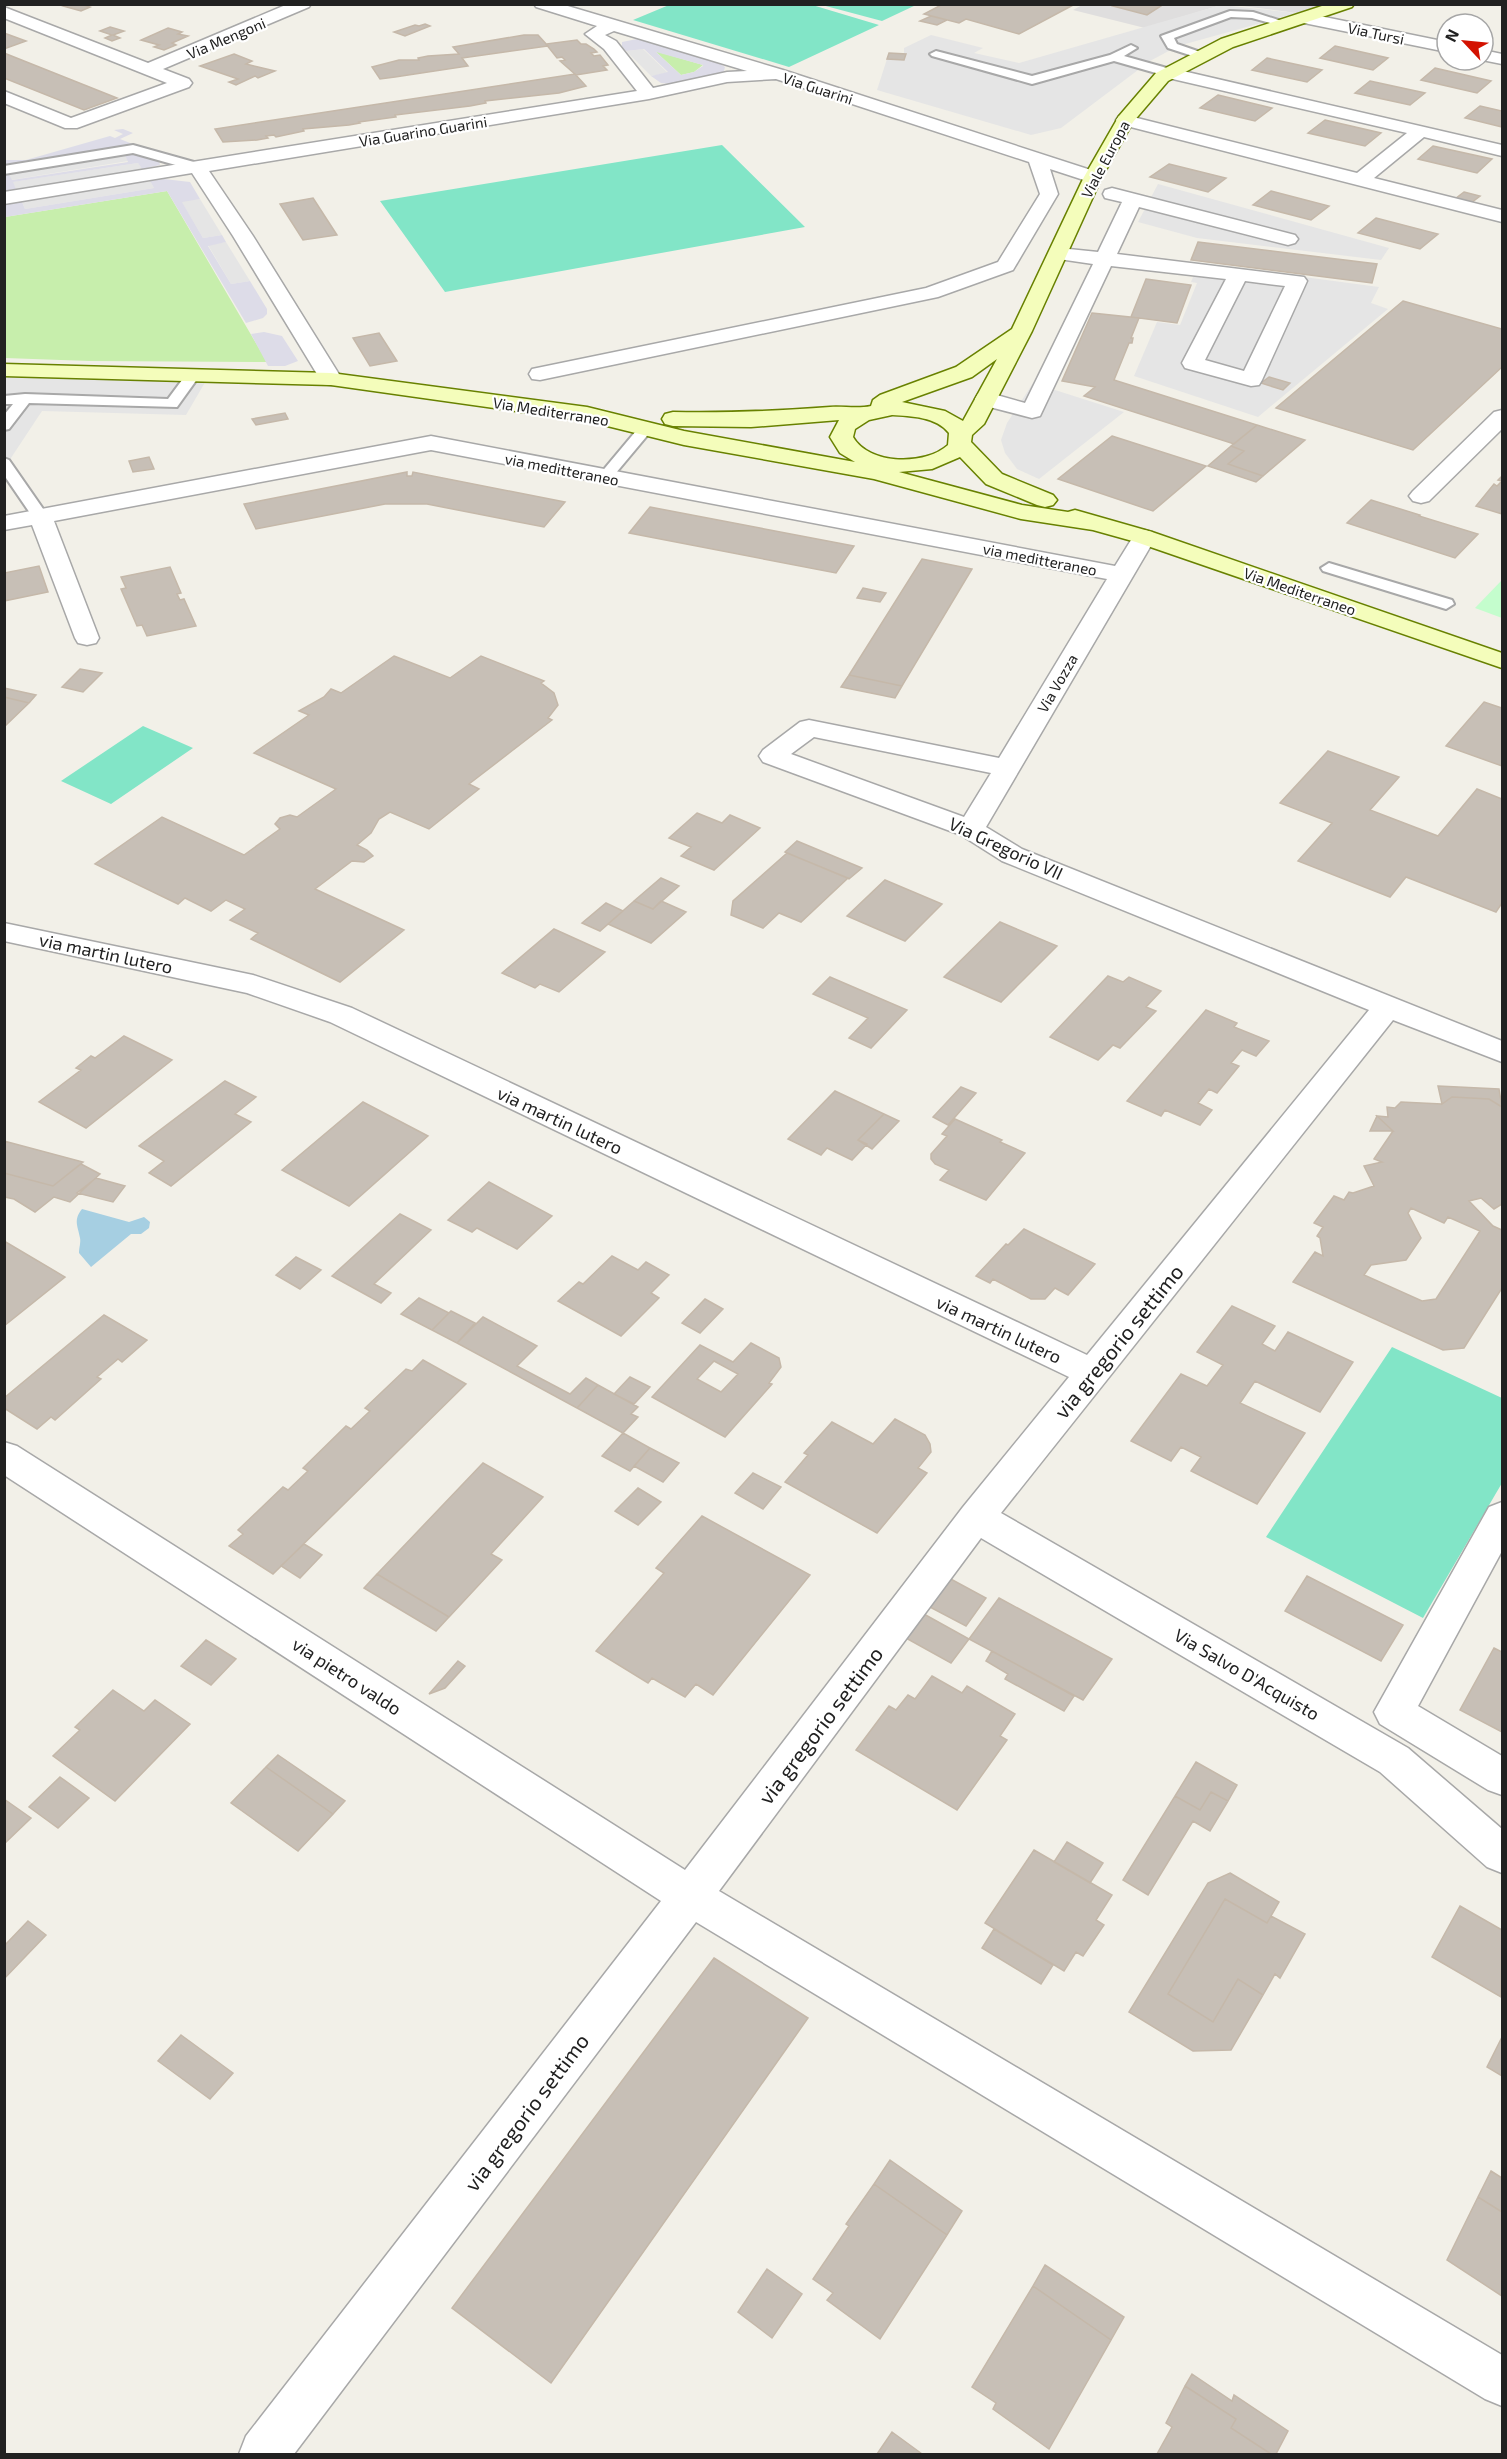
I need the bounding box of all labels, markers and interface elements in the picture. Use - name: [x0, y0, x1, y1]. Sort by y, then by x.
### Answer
- north arrow: [1435, 12, 1495, 72]
- street label: Via Mengoni: [184, 13, 268, 63]
- street label: Via Tursi: [1346, 18, 1406, 48]
- text: N: [1440, 26, 1462, 45]
- street label: Via Guarini: [781, 68, 855, 108]
- street label: Via Guarino Guarini: [358, 112, 488, 150]
- street label: Viale Europa: [1077, 117, 1133, 201]
- street label: Via Mediterraneo: [492, 393, 610, 429]
- street label: via meditteraneo: [503, 449, 621, 489]
- street label: via meditteraneo: [981, 539, 1099, 579]
- street label: Via Mediterraneo: [1242, 563, 1358, 619]
- street label: Via Vozza: [1033, 650, 1081, 716]
- street label: Via Gregorio VII: [945, 812, 1067, 884]
- street label: via martin lutero: [37, 928, 175, 978]
- street label: via martin lutero: [494, 1081, 626, 1159]
- street label: via gregorio settimo: [1048, 1259, 1188, 1423]
- street label: via martin lutero: [933, 1290, 1065, 1368]
- street label: Via Salvo D'Acquisto: [1170, 1623, 1324, 1725]
- street label: via pietro valdo: [288, 1633, 406, 1719]
- street label: via gregorio settimo: [753, 1641, 887, 1809]
- street label: via gregorio settimo: [459, 2028, 593, 2196]

